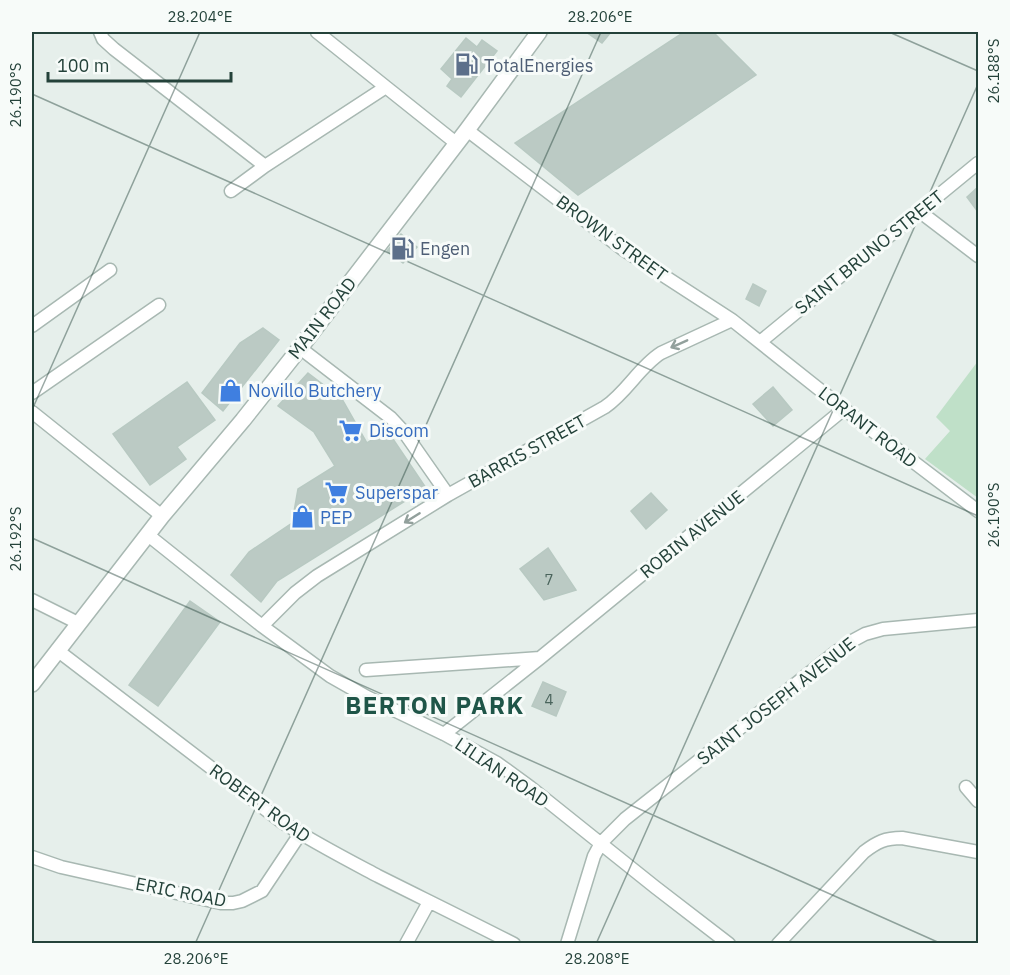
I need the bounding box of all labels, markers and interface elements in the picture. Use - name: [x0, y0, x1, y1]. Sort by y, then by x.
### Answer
- text: 28.204°E: [168, 7, 232, 26]
- text: 28.206°E: [568, 7, 632, 26]
- text: 26.188°S: [984, 39, 1003, 103]
- scale bar: [48, 45, 231, 83]
- fuel station icon: TotalEnergies: [453, 52, 479, 78]
- text: 100 m: [57, 54, 109, 77]
- place label: TotalEnergies: [484, 54, 593, 77]
- text: 26.190°S: [6, 63, 25, 127]
- street label: SAINT BRUNO STREET: [790, 185, 948, 319]
- street label: BROWN STREET: [552, 190, 672, 286]
- fuel station icon: Engen: [389, 235, 415, 261]
- place label: Engen: [420, 237, 470, 260]
- street label: MAIN ROAD: [283, 272, 361, 364]
- one-way arrow: [670, 338, 688, 350]
- shop icon: Novillo Butchery: [217, 377, 243, 403]
- place label: Novillo Butchery: [248, 379, 381, 402]
- street label: LORANT ROAD: [814, 381, 922, 473]
- street label: BARRIS STREET: [464, 409, 590, 493]
- supermarket icon: Discom: [338, 417, 364, 443]
- place label: Discom: [369, 419, 429, 442]
- supermarket icon: Superspar: [324, 479, 350, 505]
- place label: Superspar: [355, 481, 438, 504]
- text: 26.190°S: [984, 483, 1003, 547]
- street label: ROBIN AVENUE: [635, 485, 749, 583]
- shop icon: PEP: [289, 504, 315, 530]
- place label: PEP: [320, 506, 352, 529]
- text: 26.192°S: [6, 507, 25, 571]
- one-way arrow: [404, 512, 421, 524]
- house number: 7: [544, 570, 554, 589]
- street label: SAINT JOSEPH AVENUE: [692, 632, 860, 770]
- district label: BERTON PARK: [345, 689, 525, 721]
- house number: 4: [544, 690, 554, 709]
- street label: LILIAN ROAD: [451, 732, 553, 812]
- street label: ROBERT ROAD: [205, 759, 315, 847]
- street label: ERIC ROAD: [134, 872, 228, 912]
- text: 28.206°E: [164, 949, 228, 968]
- text: 28.208°E: [565, 949, 629, 968]

